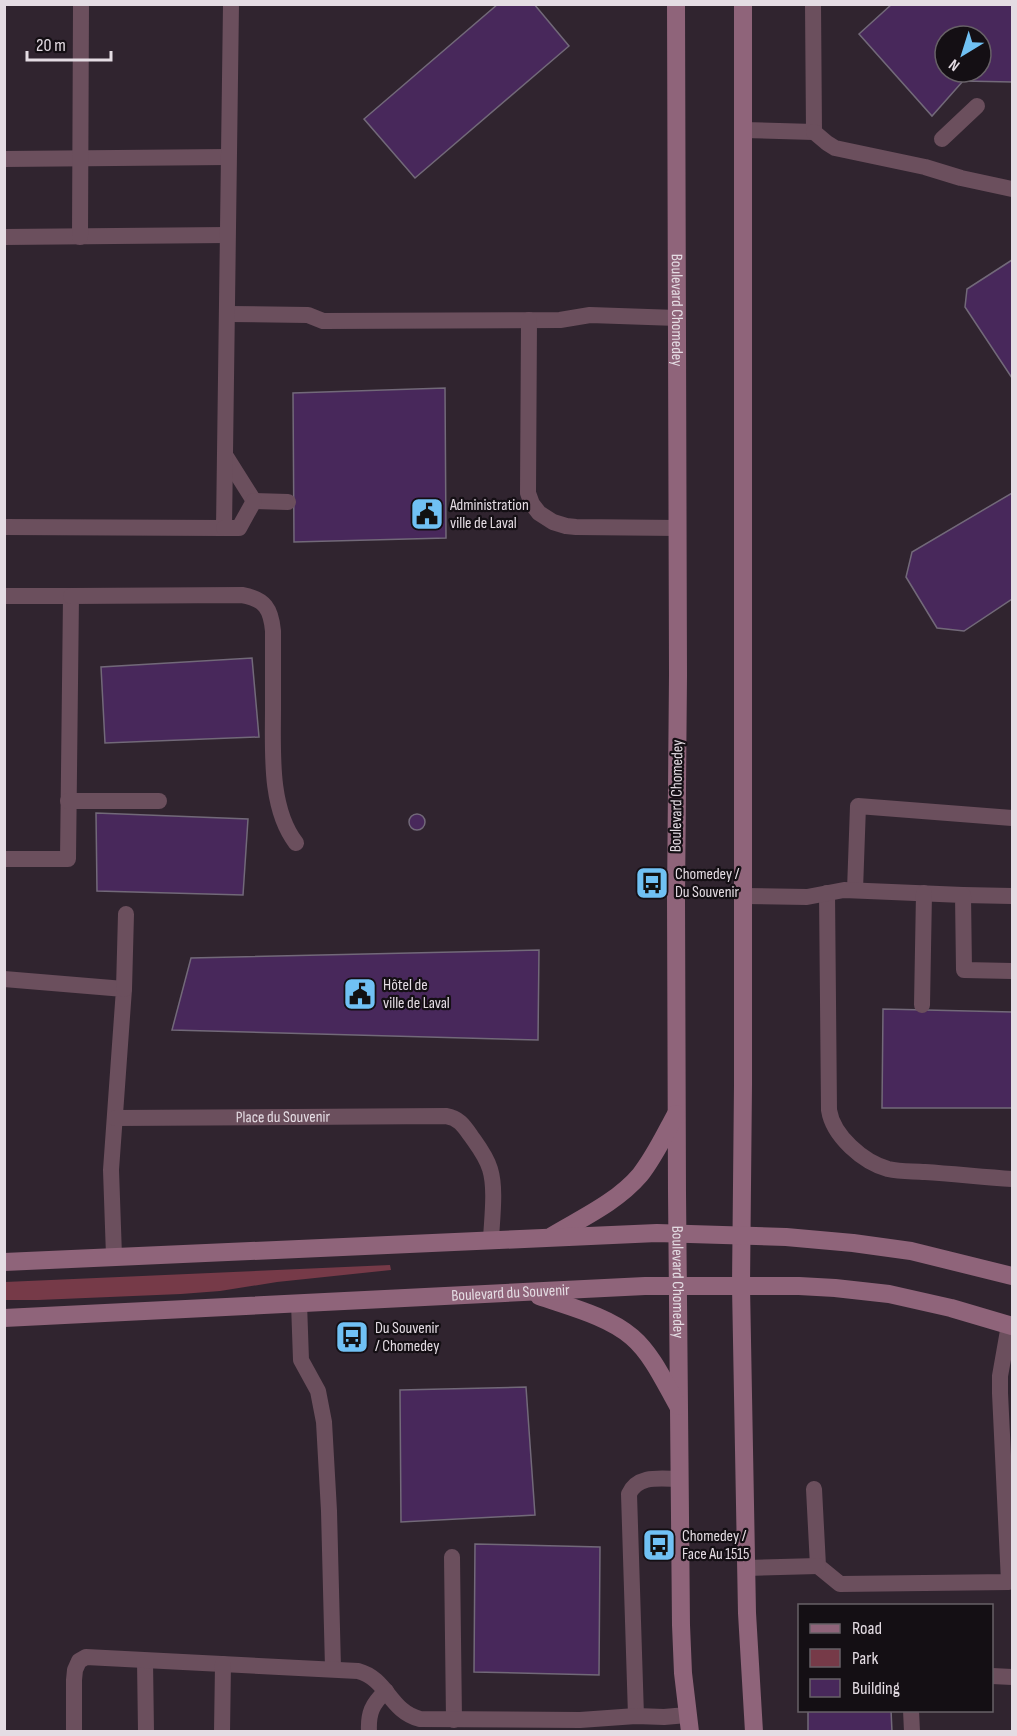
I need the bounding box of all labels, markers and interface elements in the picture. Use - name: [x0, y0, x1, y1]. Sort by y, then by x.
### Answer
- scale bar: [27, 24, 111, 62]
- north arrow: [933, 24, 993, 84]
- text: 20 m: [36, 35, 66, 56]
- text: N: [945, 55, 964, 75]
- street label: Boulevard Chomedey: [667, 254, 687, 366]
- public building icon: Administration ville de Laval: [409, 496, 445, 532]
- place label: Administration ville de Laval: [449, 496, 529, 533]
- street label: Boulevard Chomedey: [667, 740, 687, 852]
- bus stop icon: Chomedey / Du Souvenir: [634, 865, 670, 901]
- place label: Chomedey / Du Souvenir: [675, 865, 740, 902]
- public building icon: Hôtel de ville de Laval: [342, 976, 378, 1012]
- place label: Hôtel de ville de Laval: [383, 976, 450, 1013]
- street label: Place du Souvenir: [236, 1107, 331, 1127]
- street label: Boulevard Chomedey: [668, 1226, 688, 1338]
- street label: Boulevard du Souvenir: [451, 1280, 570, 1305]
- bus stop icon: Du Souvenir / Chomedey: [334, 1319, 370, 1355]
- place label: Du Souvenir / Chomedey: [375, 1319, 440, 1356]
- bus stop icon: Chomedey / Face Au 1515: [641, 1527, 677, 1563]
- place label: Chomedey / Face Au 1515: [682, 1527, 749, 1564]
- legend: [798, 1604, 993, 1712]
- text: Road: [852, 1618, 882, 1639]
- text: Park: [852, 1648, 878, 1669]
- text: Building: [852, 1678, 900, 1699]

